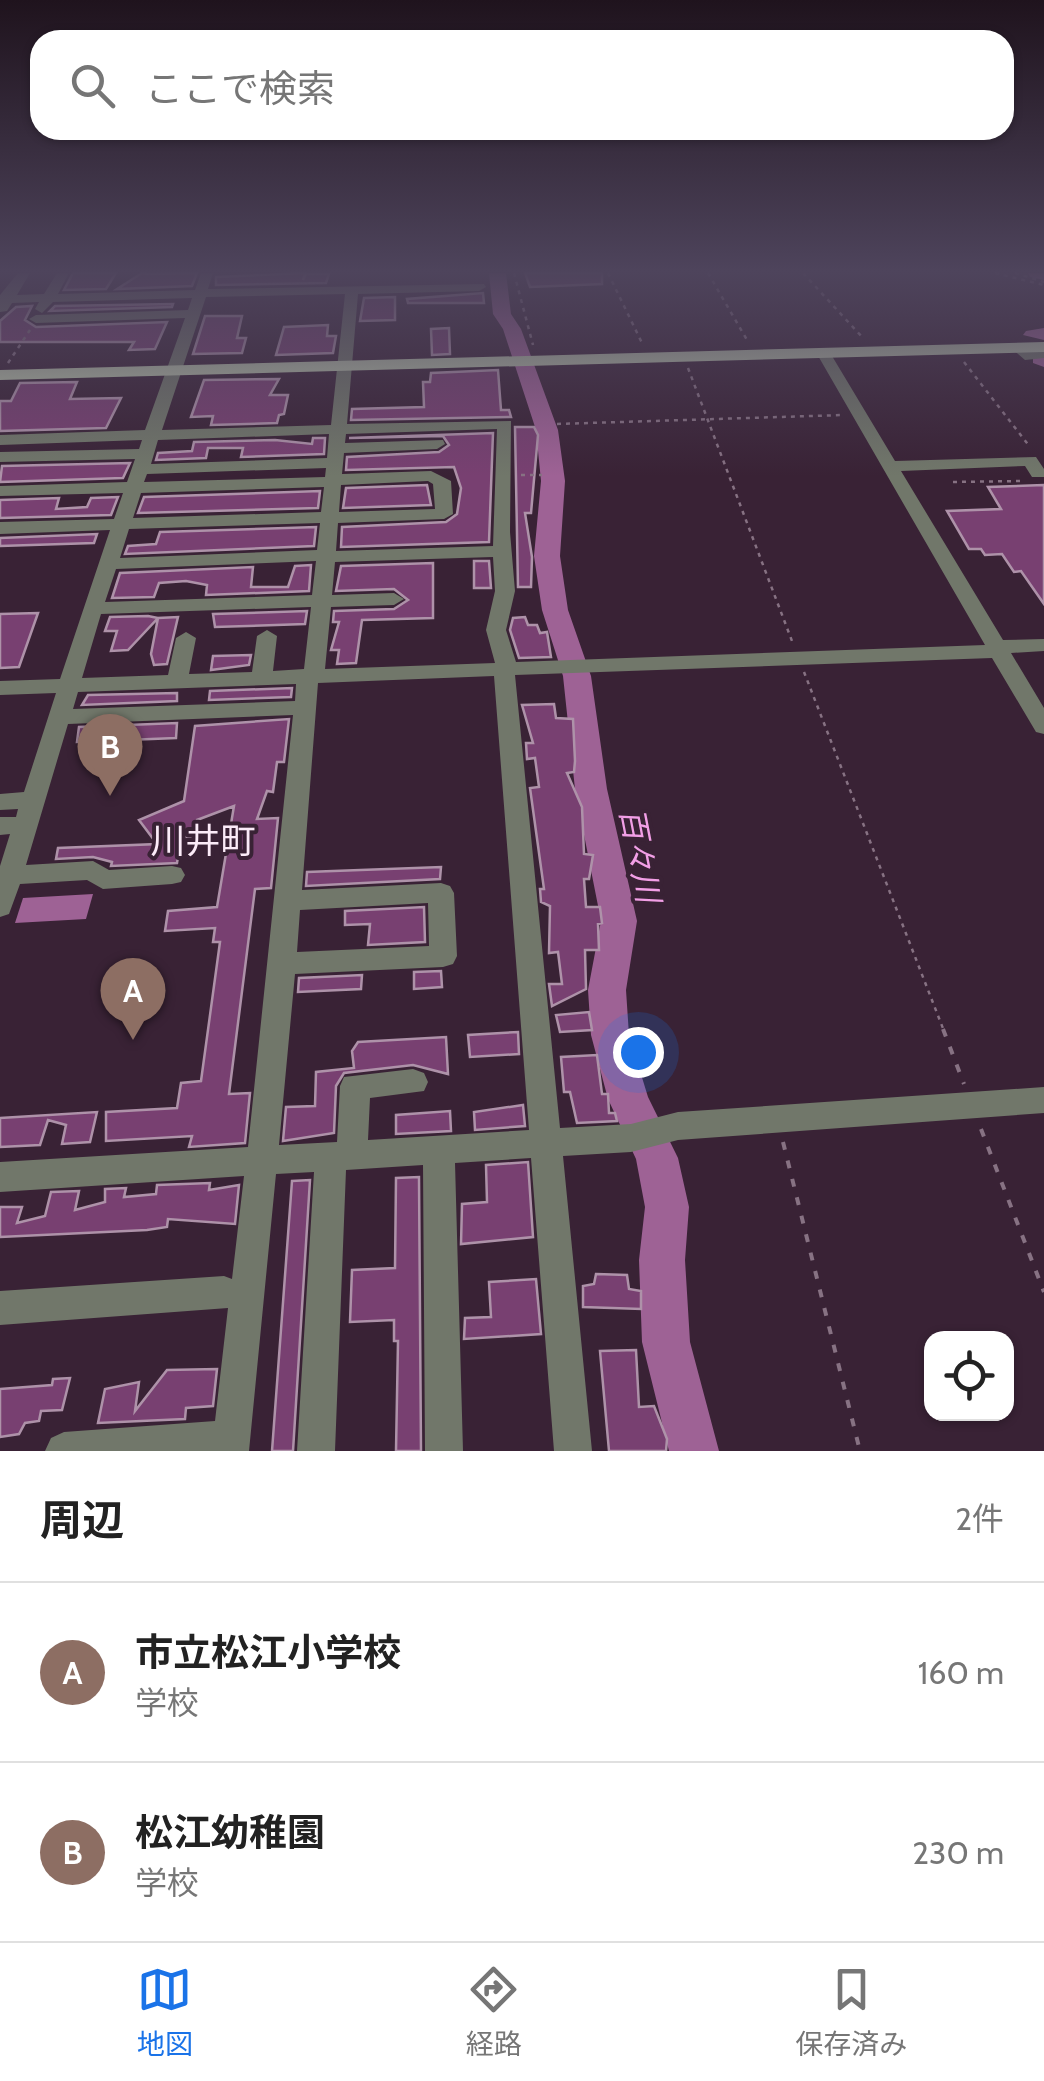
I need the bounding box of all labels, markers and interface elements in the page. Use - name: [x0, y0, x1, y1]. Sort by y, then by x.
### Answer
- search box: [30, 30, 1014, 140]
- icon: search: [65, 58, 120, 113]
- text: ここで検索: [145, 65, 335, 112]
- pin: B: [78, 714, 142, 796]
- water label: 百々川: [612, 804, 669, 909]
- district label: 川井町: [150, 819, 256, 862]
- pin: A: [100, 958, 166, 1040]
- your location: [613, 1027, 664, 1078]
- map controls: [924, 1331, 1014, 1421]
- button: locate: [924, 1331, 1014, 1421]
- text: 周辺: [40, 1494, 124, 1546]
- text: 2件: [955, 1499, 1004, 1538]
- text: 市立松江小学校: [135, 1629, 401, 1676]
- text: A: [62, 1653, 83, 1692]
- text: 160 m: [918, 1653, 1004, 1692]
- text: 学校: [135, 1683, 199, 1722]
- text: 松江幼稚園: [135, 1809, 325, 1856]
- text: B: [62, 1833, 83, 1872]
- text: 230 m: [912, 1833, 1004, 1872]
- text: 学校: [135, 1863, 199, 1902]
- tab: 地図: [137, 1962, 193, 2062]
- tab: 経路: [466, 1962, 522, 2062]
- tab: 保存済み: [795, 1962, 907, 2062]

